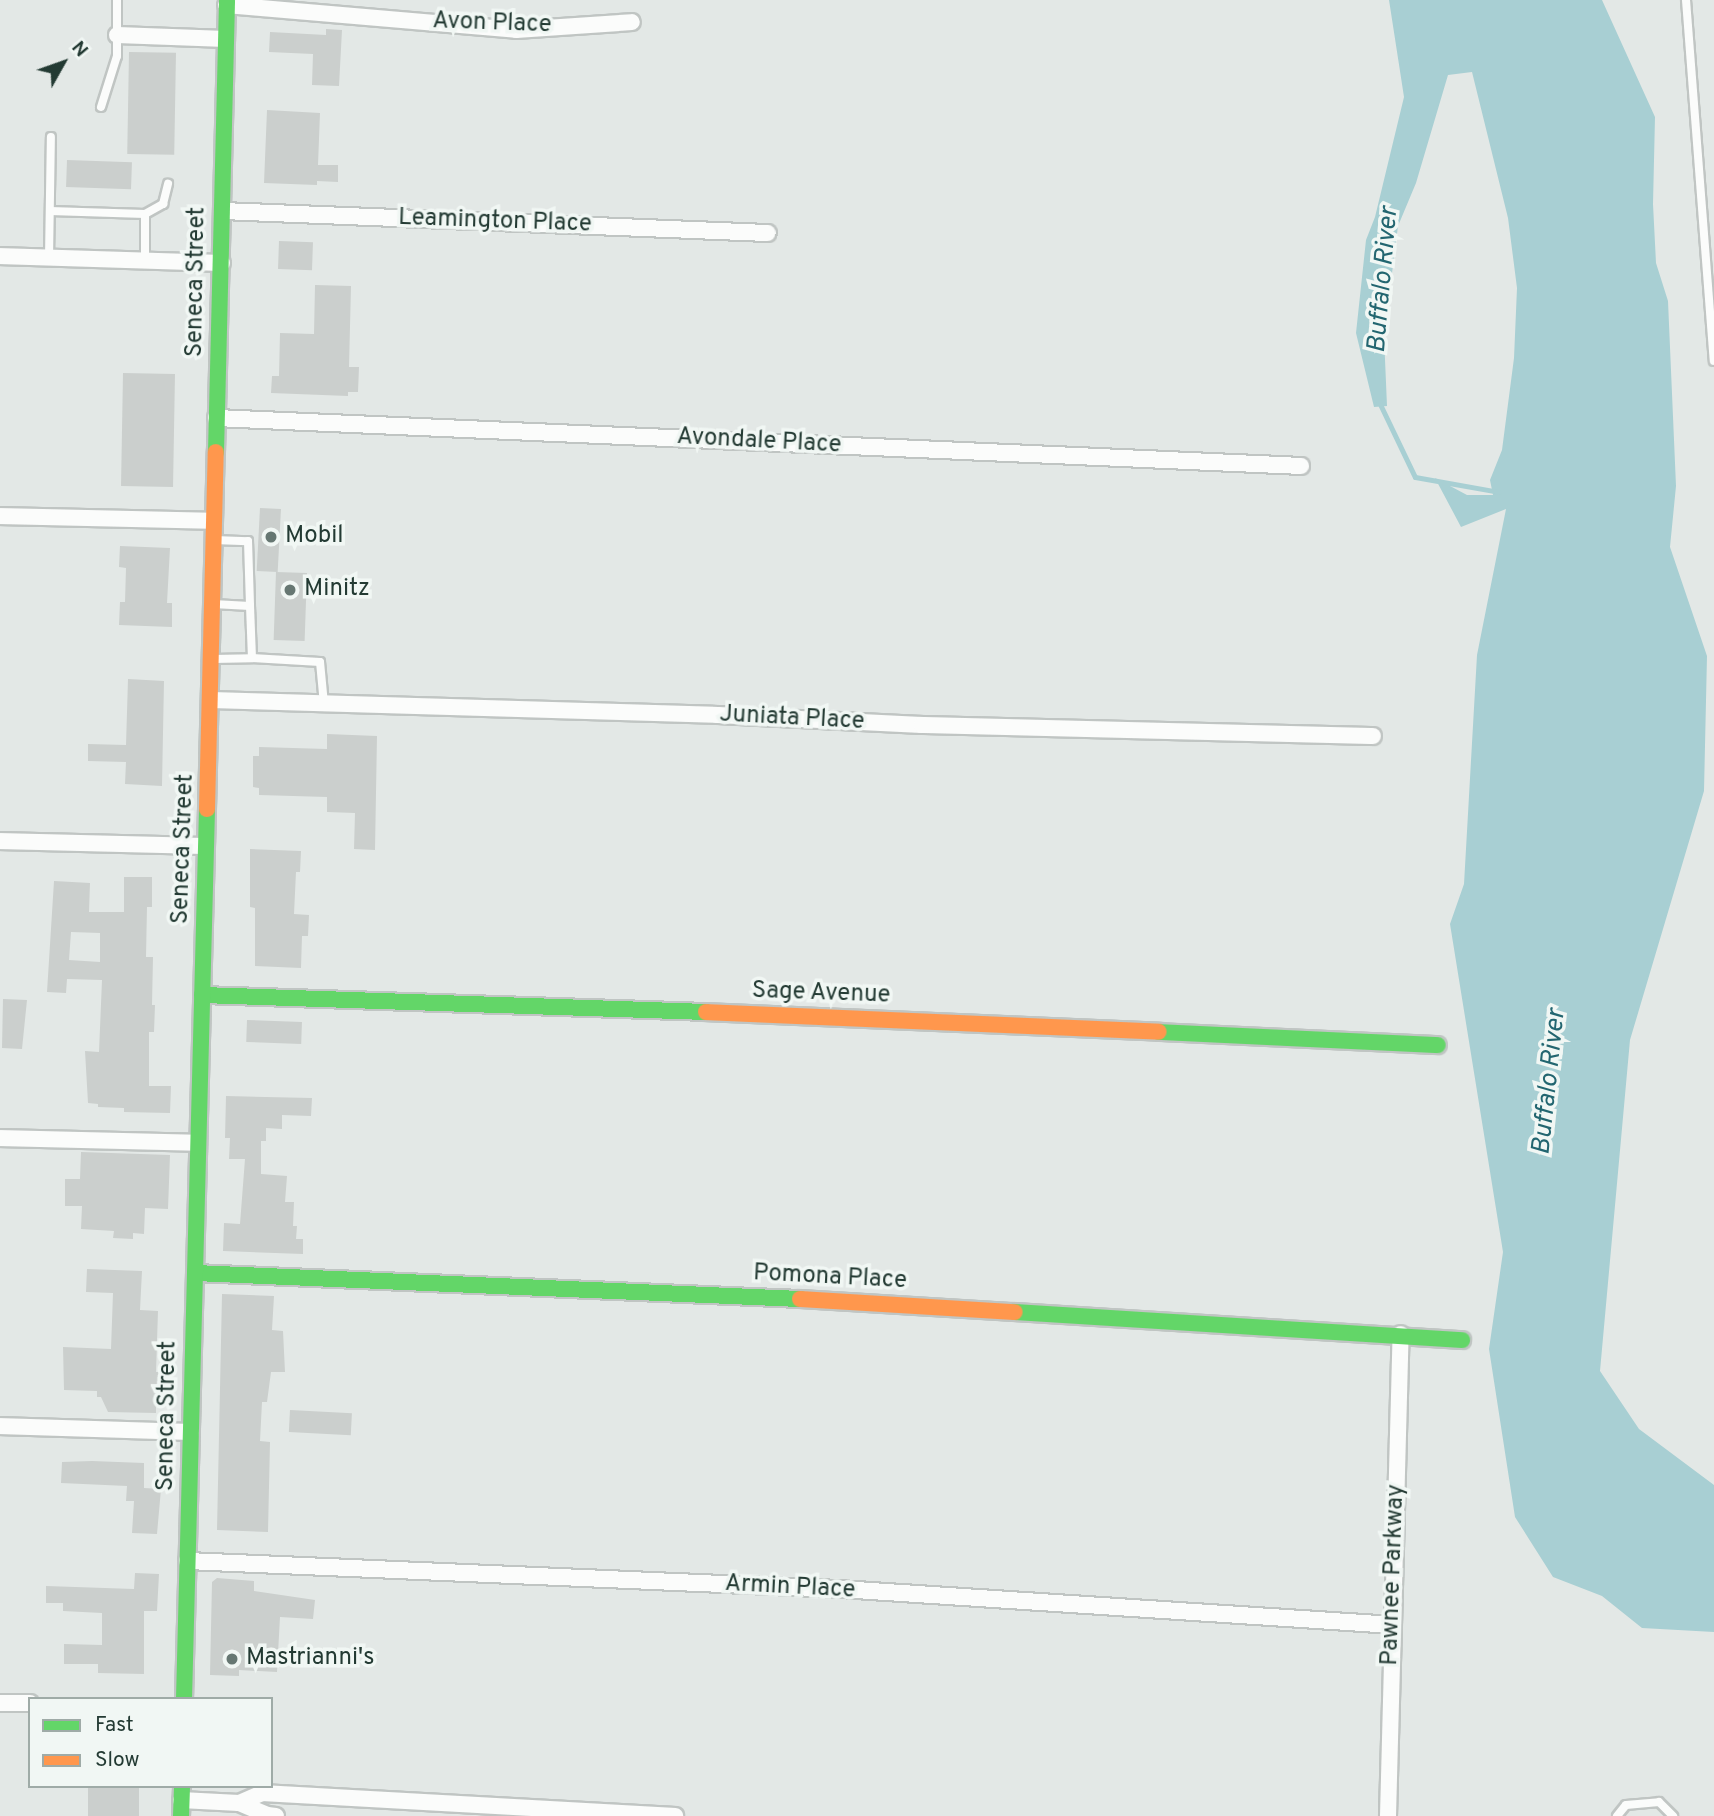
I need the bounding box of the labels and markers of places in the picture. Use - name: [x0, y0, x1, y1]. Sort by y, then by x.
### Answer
- place label: Mobil: [285, 523, 344, 551]
- marker: Mobil: [263, 529, 279, 545]
- place label: Minitz: [304, 576, 370, 604]
- marker: Minitz: [282, 582, 298, 598]
- place label: Mastrianni's: [246, 1645, 374, 1673]
- marker: Mastrianni's: [224, 1651, 240, 1667]

